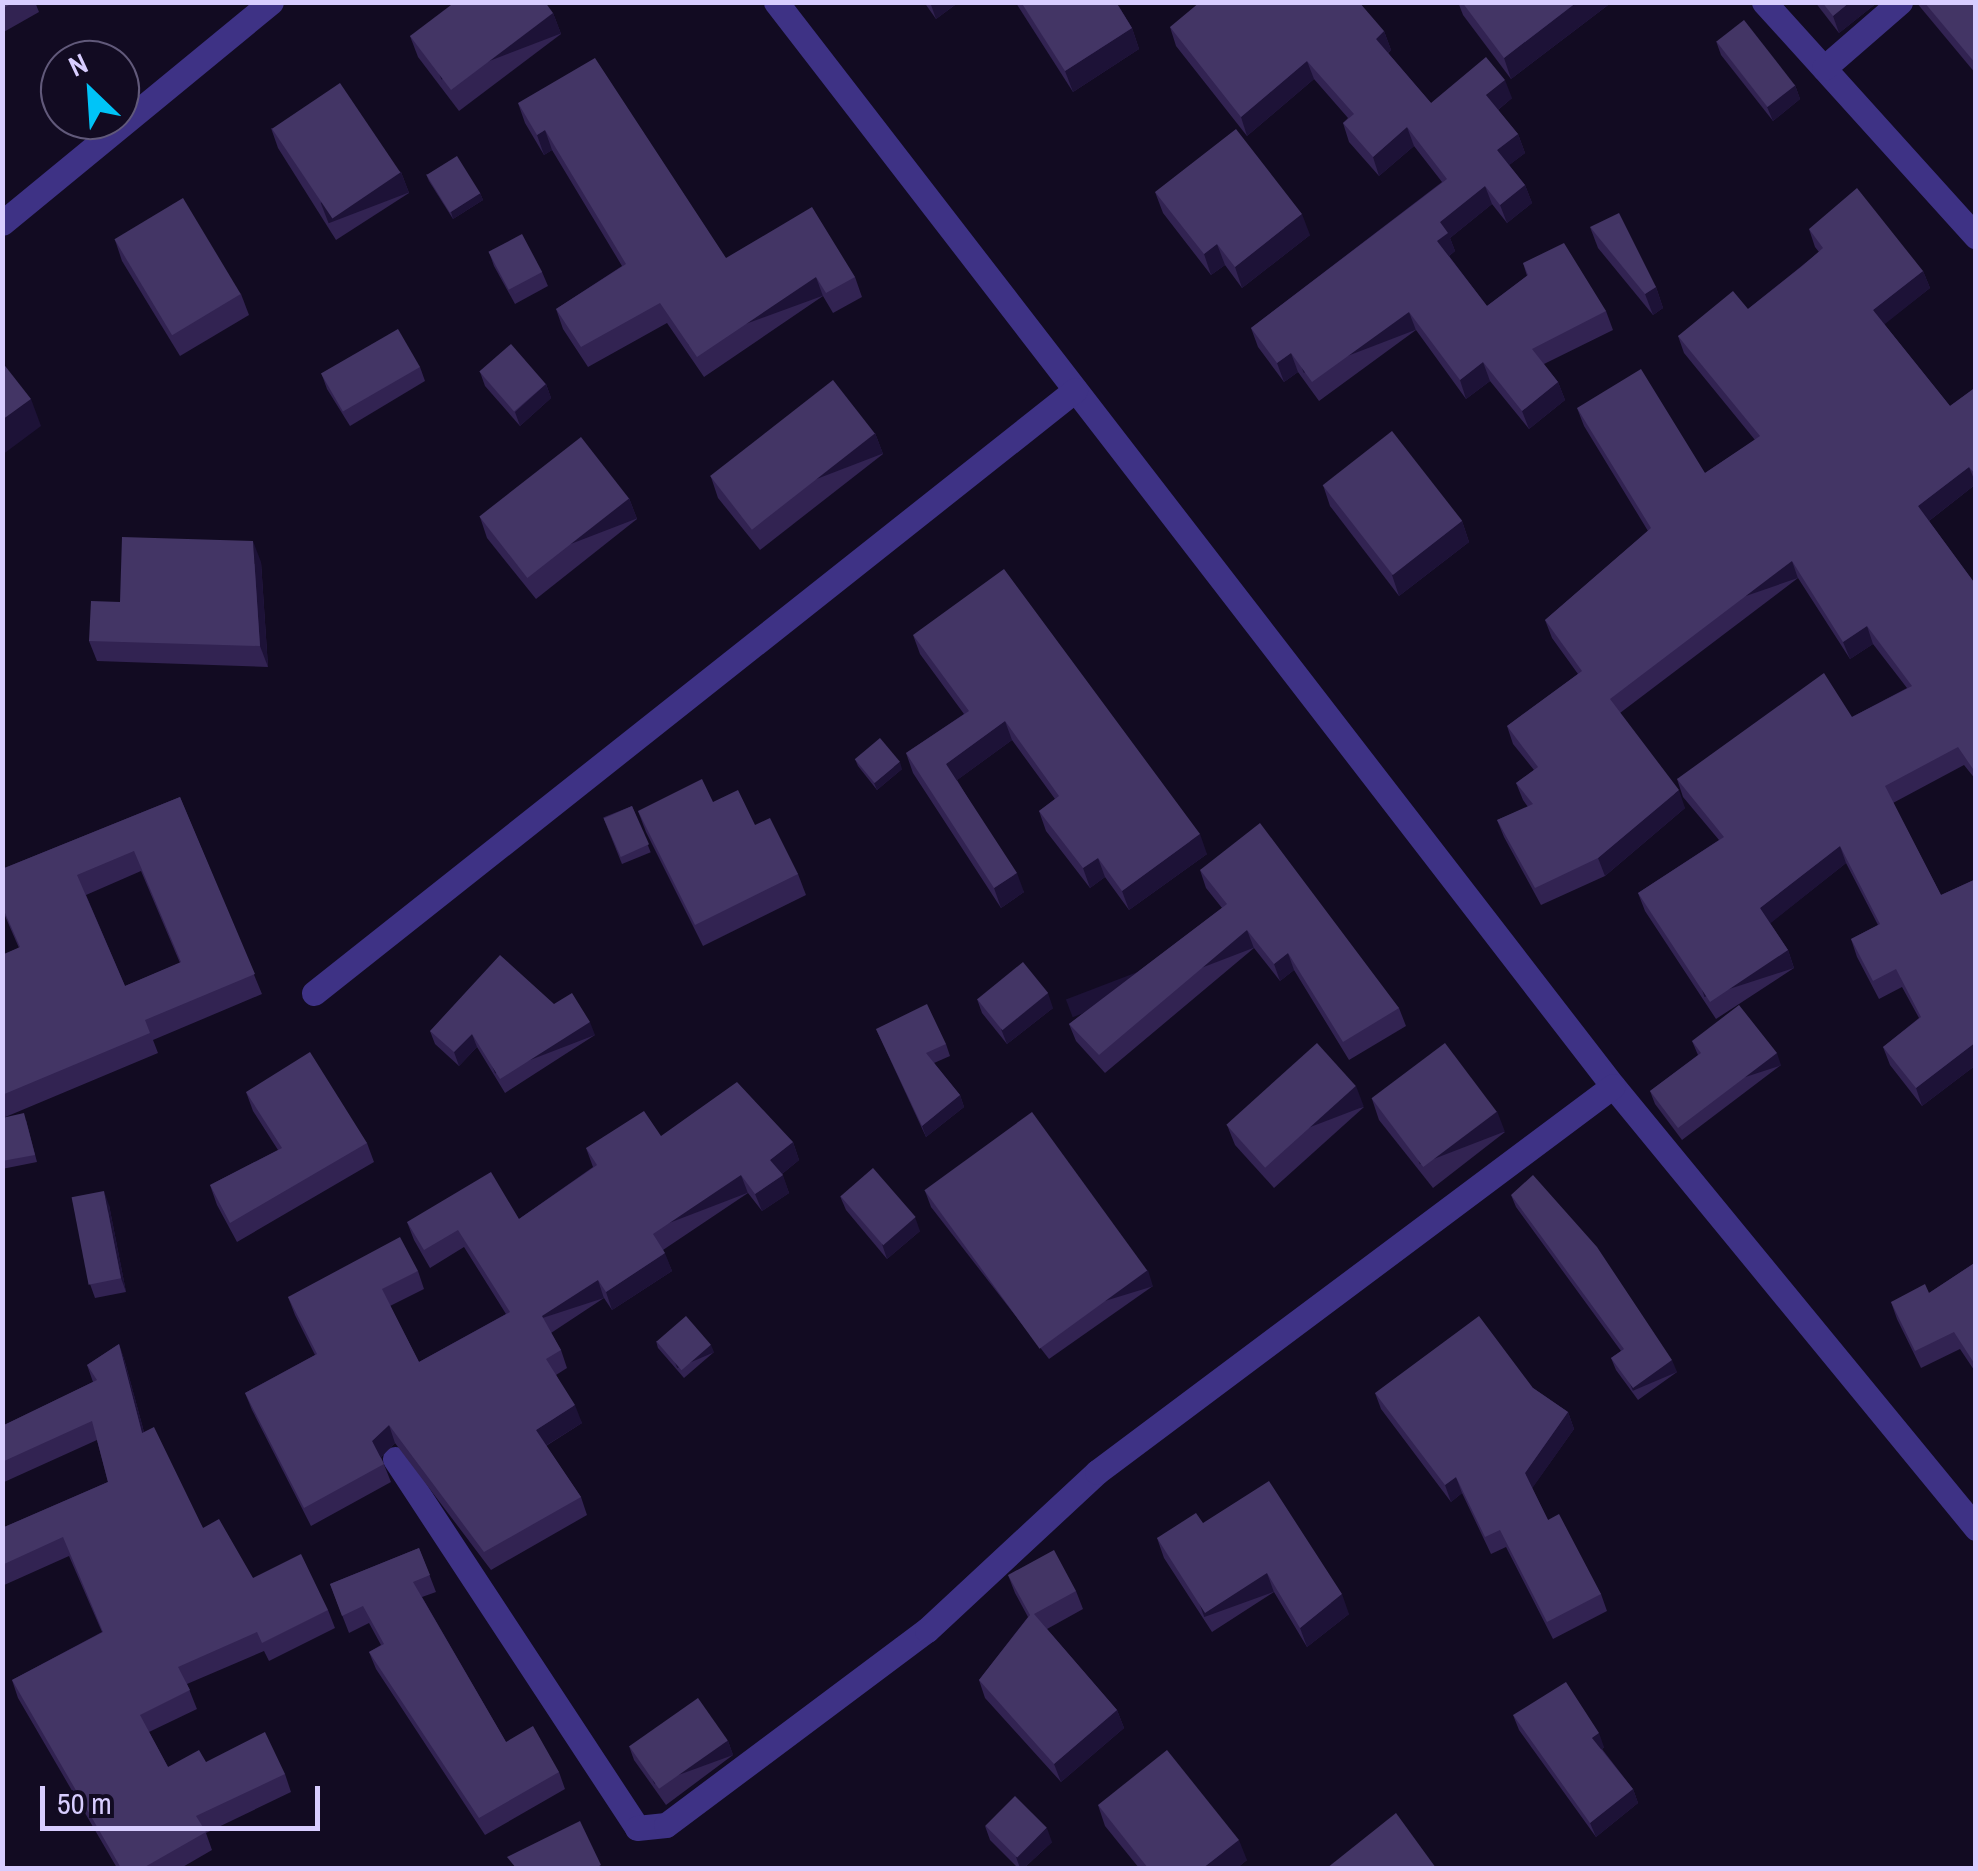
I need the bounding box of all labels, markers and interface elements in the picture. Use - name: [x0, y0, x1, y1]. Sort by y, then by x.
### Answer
- north arrow: [40, 40, 140, 140]
- text: N: [63, 44, 94, 85]
- scale bar: [45, 1766, 325, 1828]
- text: 50 m: [57, 1783, 112, 1823]

